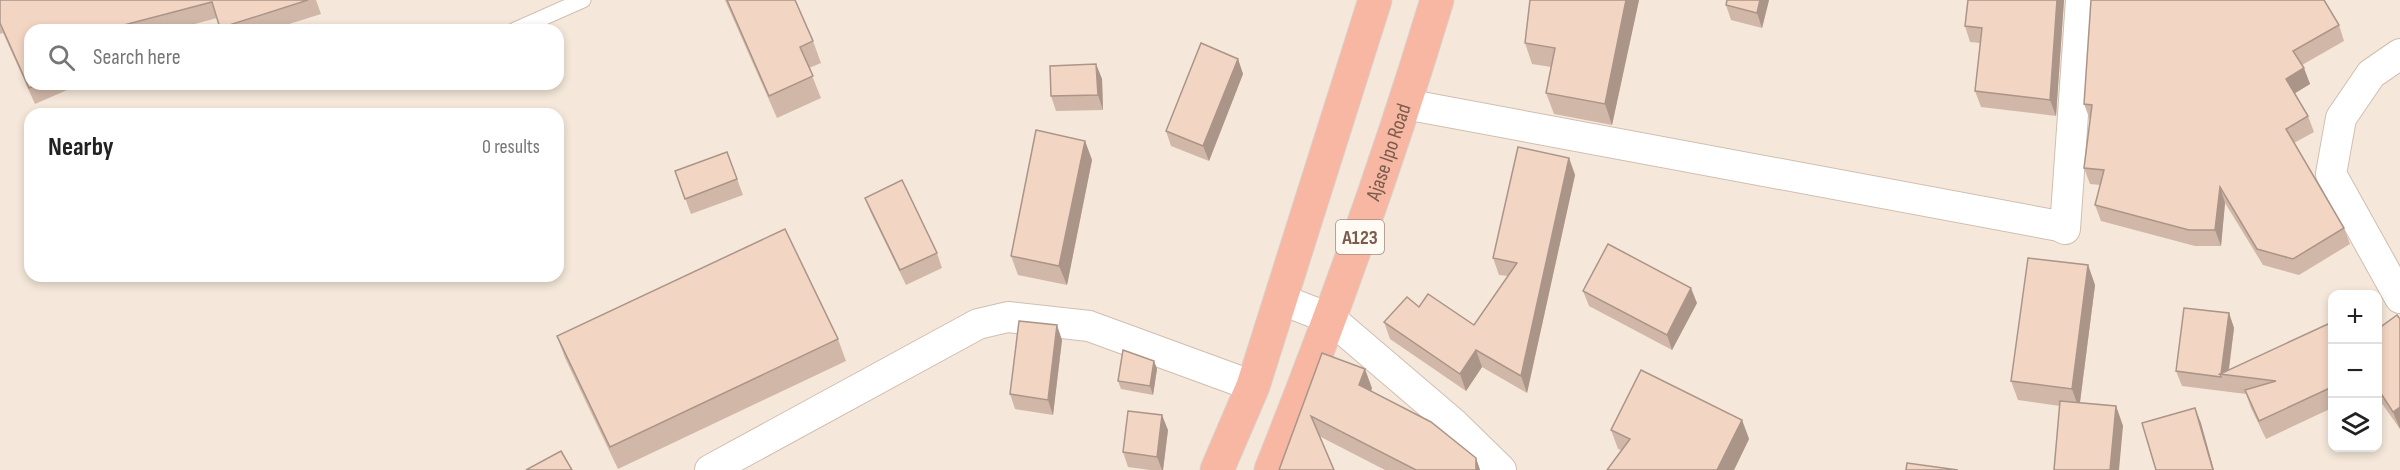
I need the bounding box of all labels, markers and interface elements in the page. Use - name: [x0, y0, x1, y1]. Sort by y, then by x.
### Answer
- search box: [24, 24, 564, 90]
- icon: search: [45, 41, 78, 74]
- text: Search here: [93, 44, 180, 71]
- street label: Ajase Ipo Road: [1361, 101, 1417, 205]
- text: Nearby: [48, 132, 114, 163]
- text: 0 results: [482, 135, 540, 159]
- road number: A123: [1336, 220, 1384, 254]
- map controls: [2328, 290, 2382, 452]
- button: +: [2328, 290, 2382, 344]
- button: −: [2328, 344, 2382, 398]
- button: layers: [2328, 398, 2382, 452]

